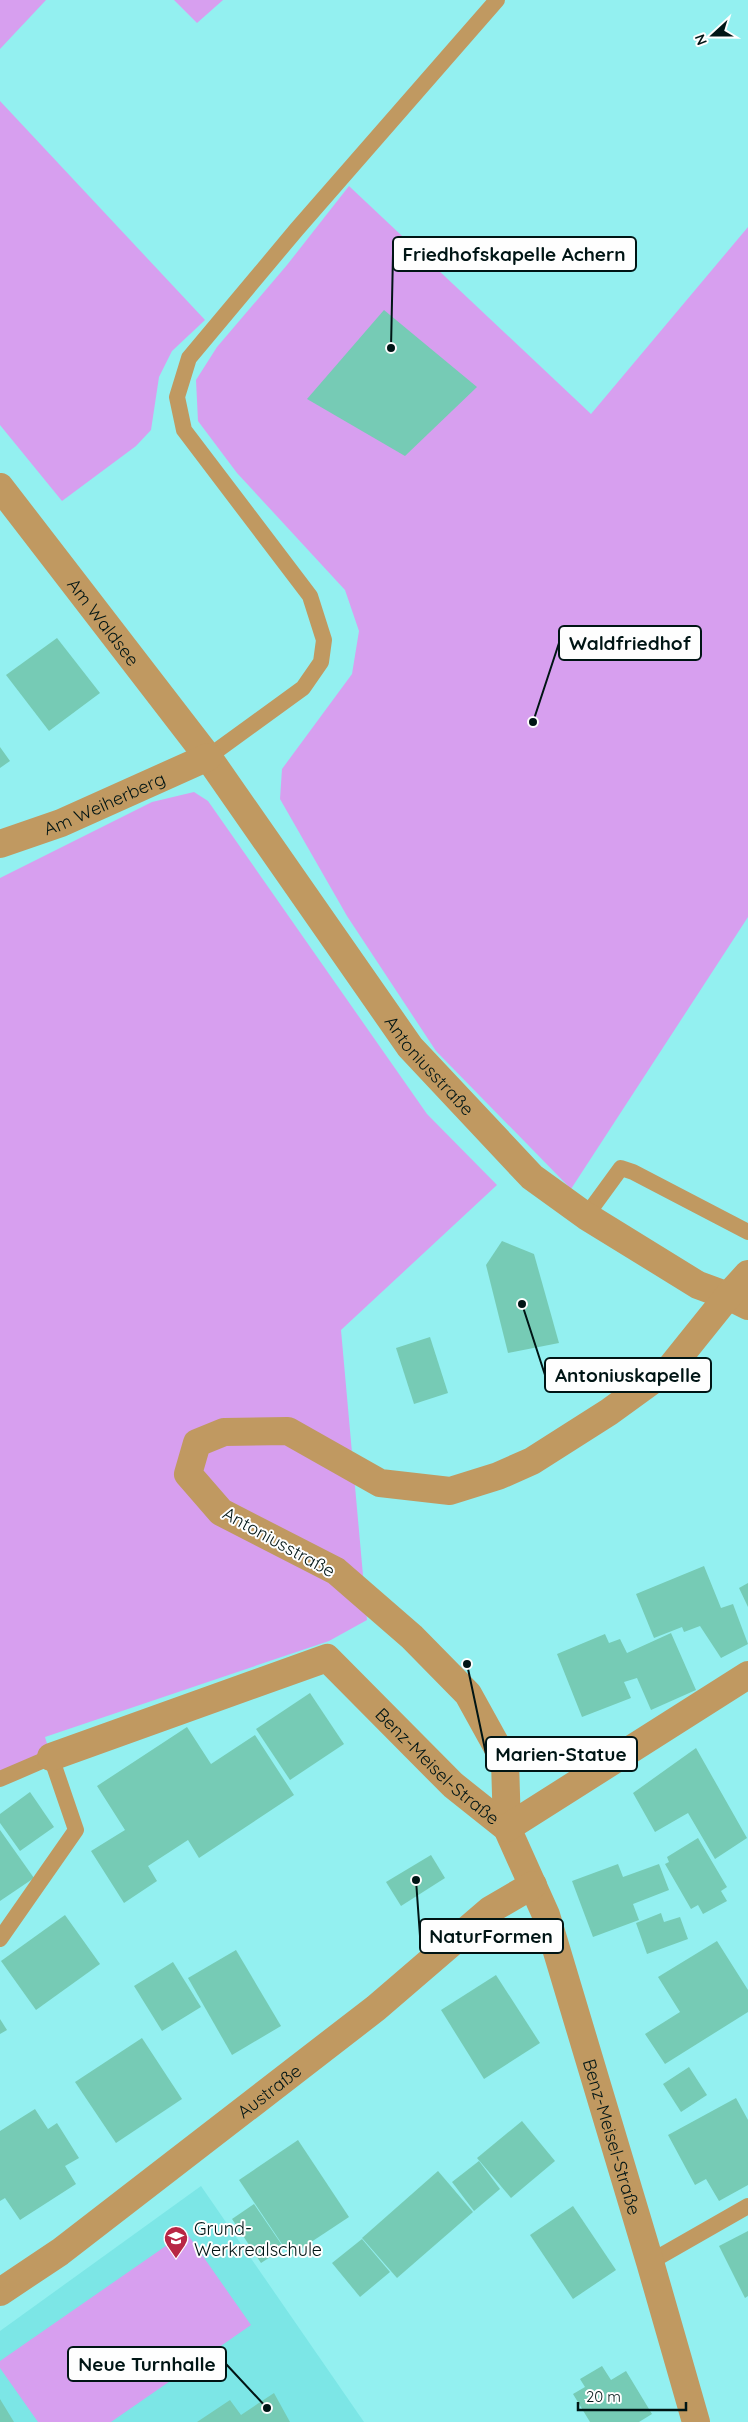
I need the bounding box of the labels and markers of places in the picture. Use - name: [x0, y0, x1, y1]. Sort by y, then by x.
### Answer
- callout: Friedhofskapelle Achern: [393, 237, 636, 271]
- callout: Waldfriedhof: [559, 626, 701, 660]
- callout: Antoniuskapelle: [545, 1358, 711, 1392]
- callout: Marien-Statue: [486, 1737, 637, 1771]
- callout: NaturFormen: [420, 1919, 563, 1953]
- place label: Grund- Werkrealschule: [194, 2217, 322, 2261]
- school or university icon: Grund- Werkrealschule: [163, 2225, 189, 2259]
- callout: Neue Turnhalle: [68, 2347, 226, 2381]

